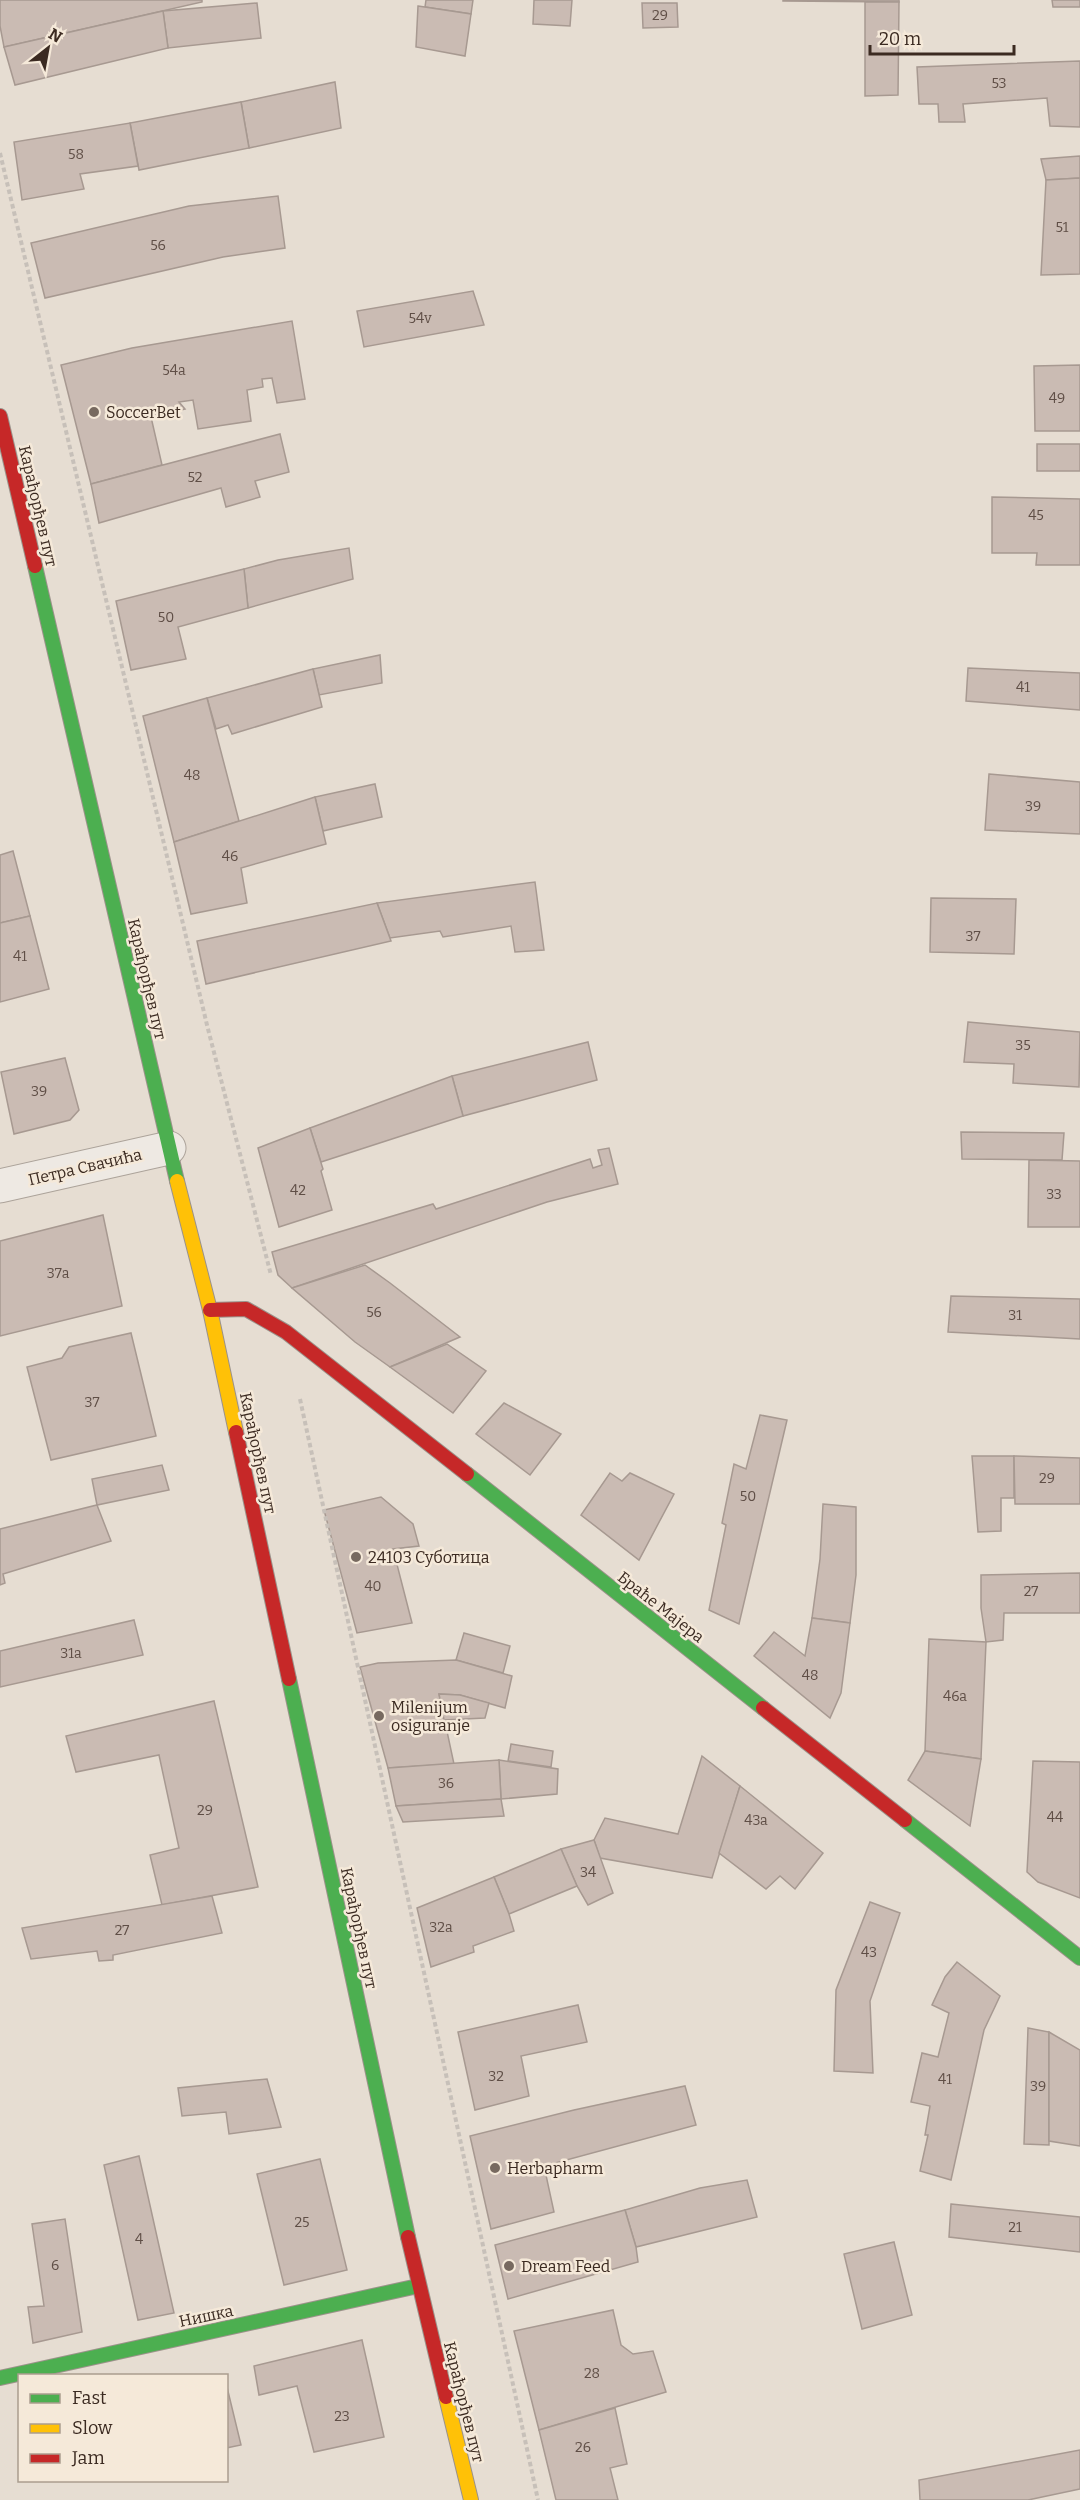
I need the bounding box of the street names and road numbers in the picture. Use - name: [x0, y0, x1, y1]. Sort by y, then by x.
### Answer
- street label: Карађорђев пут: [15, 444, 61, 568]
- street label: Карађорђев пут: [124, 917, 170, 1041]
- street label: Петра Свачића: [26, 1145, 144, 1189]
- street label: Карађорђев пут: [236, 1391, 280, 1515]
- street label: Браће Мајера: [614, 1567, 708, 1647]
- street label: Карађорђев пут: [337, 1866, 381, 1990]
- street label: Нишка: [177, 2301, 235, 2331]
- street label: Карађорђев пут: [440, 2340, 488, 2464]

